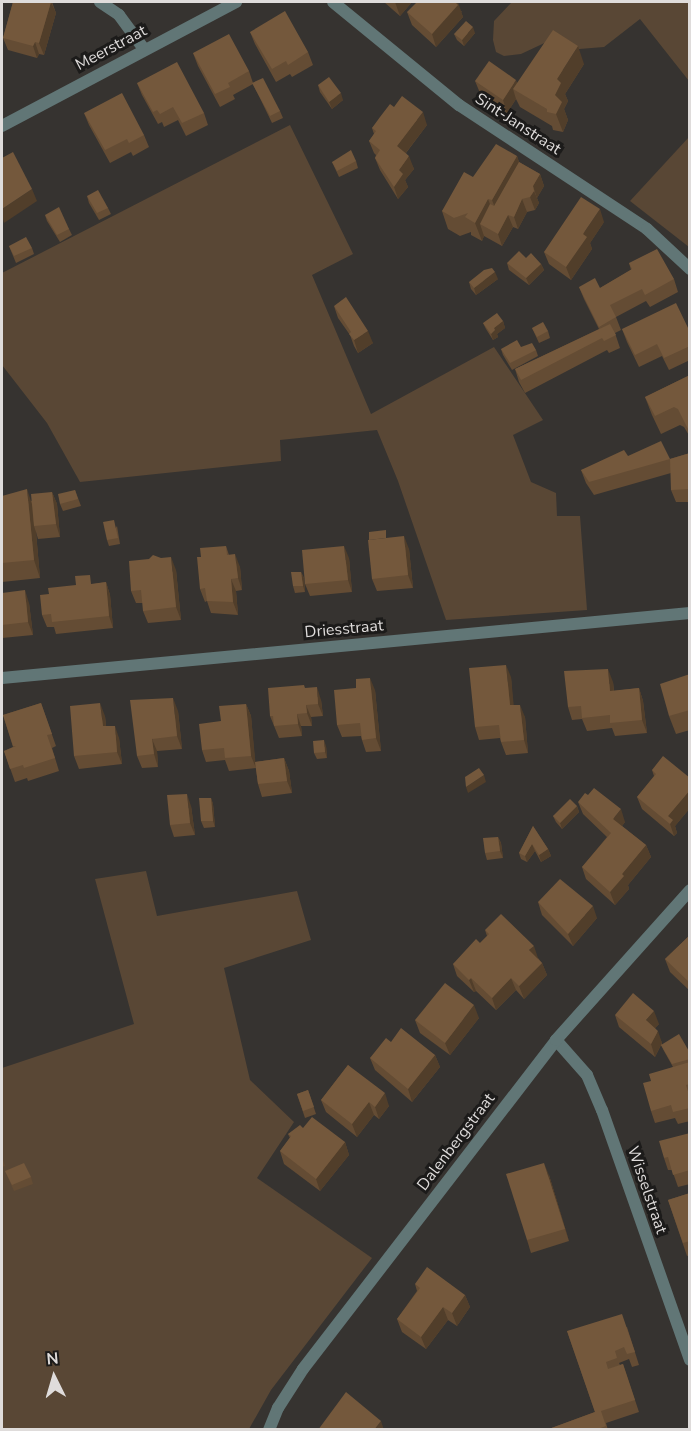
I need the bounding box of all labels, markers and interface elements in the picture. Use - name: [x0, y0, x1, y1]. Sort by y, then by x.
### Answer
- street label: Meerstraat: [72, 21, 150, 75]
- street label: Sint-Janstraat: [471, 89, 565, 159]
- street label: Driesstraat: [304, 616, 384, 642]
- street label: Dalenbergstraat: [413, 1090, 499, 1194]
- street label: Wisselstraat: [623, 1144, 671, 1236]
- north arrow: [24, 1347, 84, 1407]
- text: N: [46, 1348, 59, 1371]

